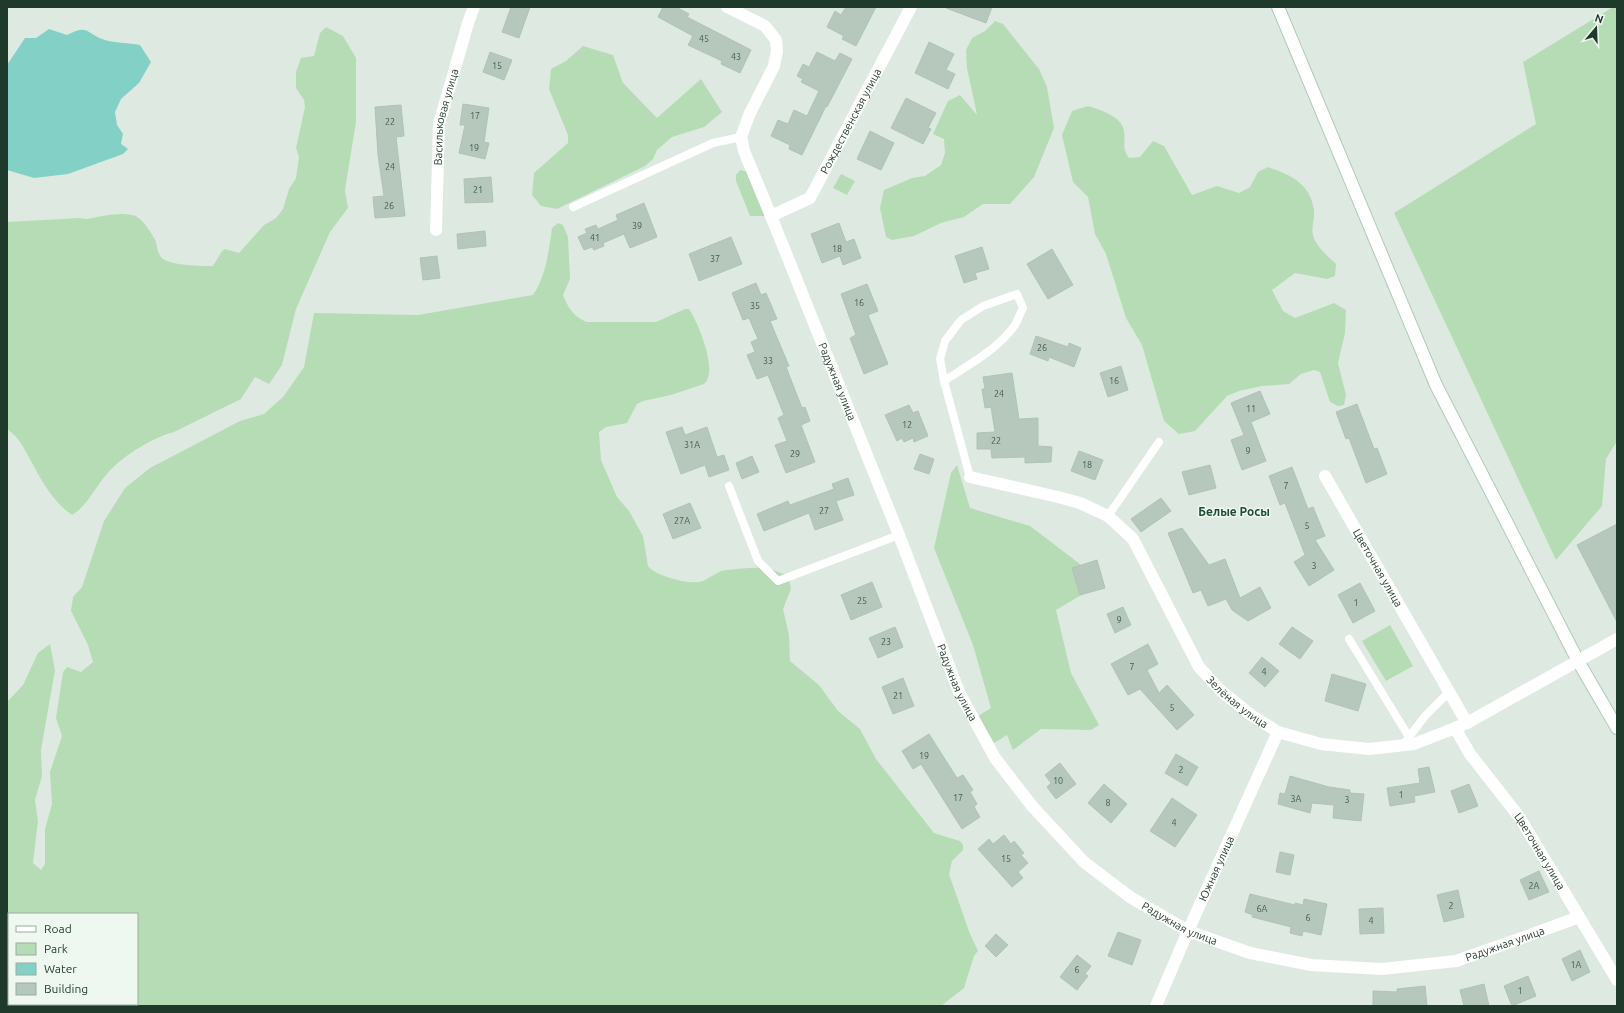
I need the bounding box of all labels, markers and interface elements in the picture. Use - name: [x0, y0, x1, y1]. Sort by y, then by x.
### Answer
- north arrow: [1576, 8, 1616, 48]
- text: N: [1593, 12, 1605, 26]
- house number: 45: [699, 34, 709, 44]
- house number: 43: [731, 52, 741, 62]
- house number: 15: [492, 61, 502, 71]
- street label: Рождественская улица: [818, 66, 883, 176]
- street label: Васильковая улица: [432, 67, 461, 166]
- house number: 17: [470, 111, 480, 121]
- house number: 22: [385, 117, 395, 127]
- house number: 19: [469, 143, 479, 153]
- house number: 24: [385, 162, 395, 172]
- house number: 21: [473, 185, 483, 195]
- house number: 26: [384, 201, 394, 211]
- house number: 39: [632, 221, 642, 231]
- house number: 41: [590, 233, 600, 243]
- house number: 18: [832, 244, 842, 254]
- house number: 37: [710, 254, 720, 264]
- house number: 16: [854, 298, 864, 308]
- house number: 35: [750, 301, 760, 311]
- street label: Радужная улица: [816, 341, 858, 422]
- house number: 26: [1037, 343, 1047, 353]
- house number: 33: [763, 356, 773, 366]
- house number: 16: [1109, 376, 1119, 386]
- house number: 24: [994, 389, 1004, 399]
- house number: 11: [1246, 404, 1256, 414]
- house number: 12: [902, 420, 912, 430]
- house number: 22: [991, 436, 1001, 446]
- house number: 31А: [684, 440, 700, 450]
- house number: 9: [1245, 446, 1251, 456]
- house number: 29: [790, 449, 800, 459]
- house number: 18: [1082, 460, 1092, 470]
- house number: 7: [1283, 481, 1289, 491]
- district label: Белые Росы: [1198, 505, 1270, 518]
- house number: 27: [819, 506, 829, 516]
- house number: 27А: [674, 516, 690, 526]
- house number: 5: [1304, 521, 1310, 531]
- street label: Цветочная улица: [1351, 527, 1405, 609]
- house number: 3: [1311, 561, 1317, 571]
- house number: 25: [857, 596, 867, 606]
- house number: 1: [1353, 598, 1359, 608]
- house number: 9: [1116, 615, 1122, 625]
- house number: 23: [881, 637, 891, 647]
- street label: Радужная улица: [935, 642, 980, 723]
- house number: 7: [1129, 662, 1135, 672]
- house number: 4: [1261, 667, 1267, 677]
- street label: Зелёная улица: [1204, 674, 1270, 730]
- house number: 21: [893, 691, 903, 701]
- house number: 5: [1169, 703, 1175, 713]
- house number: 19: [919, 751, 929, 761]
- house number: 2: [1178, 765, 1184, 775]
- house number: 10: [1053, 776, 1063, 786]
- house number: 1: [1398, 790, 1404, 800]
- house number: 17: [953, 793, 963, 803]
- house number: 3А: [1291, 794, 1302, 804]
- house number: 3: [1344, 795, 1350, 805]
- house number: 8: [1105, 798, 1111, 808]
- street label: Цветочная улица: [1512, 810, 1568, 892]
- house number: 4: [1171, 818, 1177, 828]
- street label: Южная улица: [1196, 834, 1236, 903]
- house number: 15: [1001, 854, 1011, 864]
- house number: 2А: [1529, 881, 1540, 891]
- street label: Радужная улица: [1140, 899, 1219, 947]
- house number: 2: [1448, 901, 1454, 911]
- house number: 6А: [1257, 904, 1268, 914]
- legend: [8, 913, 138, 1005]
- house number: 6: [1305, 913, 1311, 923]
- house number: 4: [1368, 916, 1374, 926]
- text: Road: [44, 922, 72, 935]
- street label: Радужная улица: [1464, 924, 1546, 963]
- text: Park: [44, 942, 68, 955]
- house number: 1А: [1571, 960, 1582, 970]
- text: Water: [44, 962, 77, 975]
- house number: 6: [1074, 965, 1080, 975]
- text: Building: [44, 982, 88, 995]
- house number: 1: [1517, 986, 1523, 996]

